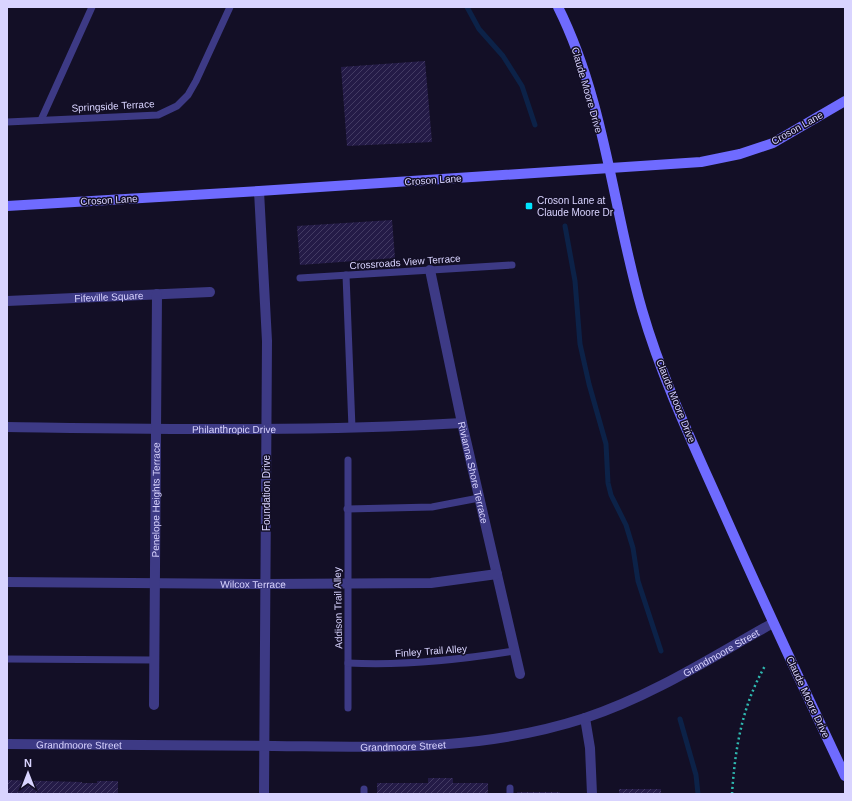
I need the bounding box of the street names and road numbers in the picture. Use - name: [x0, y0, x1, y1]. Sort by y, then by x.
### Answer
- street label: Claude Moore Drive: [569, 46, 605, 135]
- street label: Springside Terrace: [71, 98, 155, 114]
- street label: Croson Lane: [769, 109, 825, 147]
- street label: Croson Lane: [404, 172, 462, 187]
- street label: Croson Lane: [80, 193, 138, 207]
- street label: Crossroads View Terrace: [349, 253, 461, 271]
- street label: Fifeville Square: [74, 289, 144, 304]
- street label: Claude Moore Drive: [654, 358, 698, 445]
- street label: Rivianna Shore Terrace: [456, 420, 491, 525]
- street label: Philanthropic Drive: [192, 423, 276, 435]
- street label: Penelope Heights Terrace: [150, 442, 161, 558]
- street label: Foundation Drive: [261, 454, 272, 531]
- street label: Addison Trail Alley: [332, 567, 344, 649]
- street label: Wilcox Terrace: [220, 578, 286, 590]
- street label: Grandmoore Street: [681, 626, 761, 679]
- street label: Finley Trail Alley: [395, 643, 467, 659]
- street label: Claude Moore Drive: [784, 654, 832, 740]
- street label: Grandmoore Street: [36, 739, 122, 750]
- street label: Grandmoore Street: [360, 739, 446, 752]

